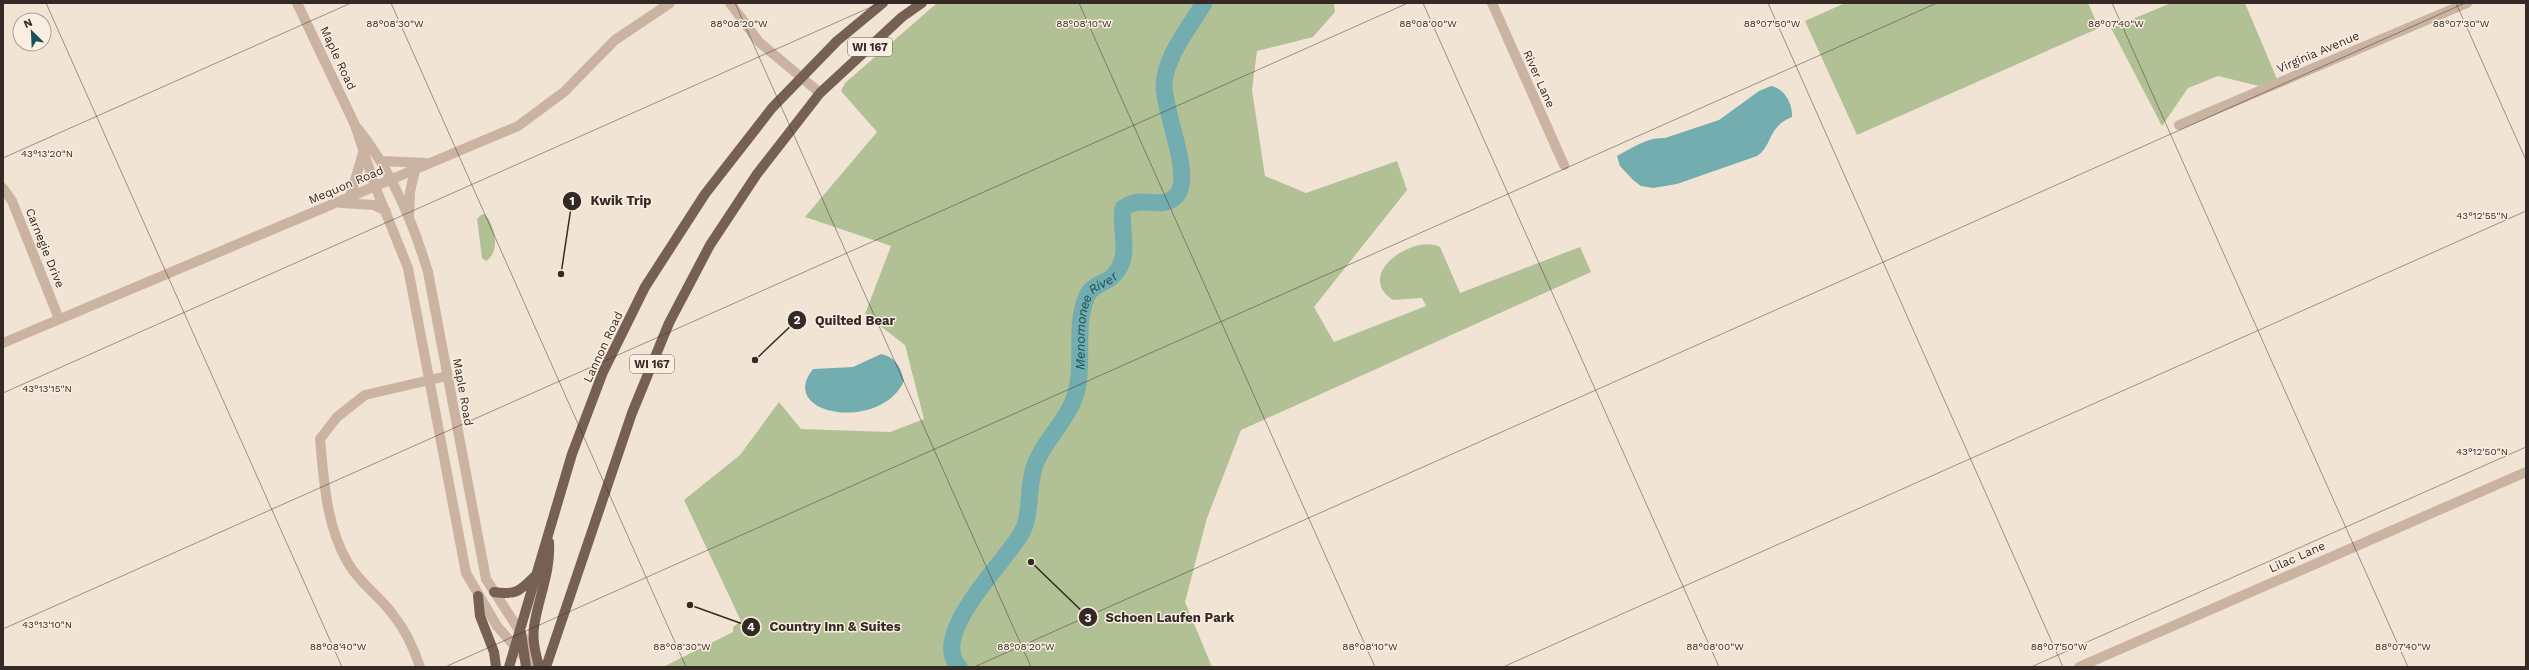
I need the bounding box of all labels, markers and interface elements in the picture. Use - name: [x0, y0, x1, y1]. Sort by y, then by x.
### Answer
- north arrow: [12, 12, 52, 52]
- text: N: [22, 16, 35, 31]
- text: 88°08'30"W: [366, 18, 424, 29]
- text: 88°08'20"W: [710, 18, 768, 29]
- text: 88°08'10"W: [1056, 18, 1112, 29]
- text: 88°08'00"W: [1399, 18, 1457, 29]
- text: 88°07'50"W: [1744, 18, 1801, 29]
- text: 88°07'40"W: [2088, 18, 2144, 29]
- text: 88°07'30"W: [2433, 18, 2490, 29]
- street label: Maple Road: [317, 24, 359, 92]
- street label: Virginia Avenue: [2275, 28, 2361, 76]
- road number: WI 167: [848, 38, 892, 56]
- street label: River Lane: [1520, 48, 1558, 110]
- text: 43°13'20"N: [21, 148, 73, 159]
- street label: Mequon Road: [306, 163, 386, 207]
- callout: Kwik Trip: [562, 188, 659, 213]
- text: Kwik Trip: [591, 193, 651, 208]
- text: 1: [569, 194, 575, 208]
- street label: Carnegie Drive: [23, 206, 67, 290]
- text: 43°12'55"N: [2456, 210, 2508, 221]
- water label: Menomonee River: [1072, 268, 1121, 370]
- callout: Quilted Bear: [787, 307, 903, 332]
- street label: Lannon Road: [580, 309, 626, 385]
- text: 2: [793, 313, 801, 327]
- text: Quilted Bear: [815, 313, 895, 328]
- road number: WI 167: [630, 355, 674, 373]
- street label: Maple Road: [450, 357, 476, 427]
- text: 43°13'15"N: [22, 383, 72, 394]
- text: 43°12'50"N: [2456, 446, 2508, 457]
- street label: Lilac Lane: [2267, 538, 2327, 576]
- callout: Schoen Laufen Park: [1078, 605, 1242, 630]
- text: Schoen Laufen Park: [1106, 610, 1235, 625]
- text: 3: [1084, 611, 1092, 625]
- callout: Country Inn & Suites: [741, 614, 908, 639]
- text: 43°13'10"N: [22, 619, 72, 630]
- text: Country Inn & Suites: [769, 619, 901, 634]
- text: 4: [747, 620, 755, 634]
- text: 88°08'40"W: [310, 641, 367, 652]
- text: 88°08'30"W: [653, 641, 711, 652]
- text: 88°08'20"W: [997, 641, 1055, 652]
- text: 88°08'10"W: [1342, 641, 1398, 652]
- text: 88°08'00"W: [1686, 641, 1744, 652]
- text: 88°07'50"W: [2031, 641, 2088, 652]
- text: 88°07'40"W: [2375, 641, 2431, 652]

